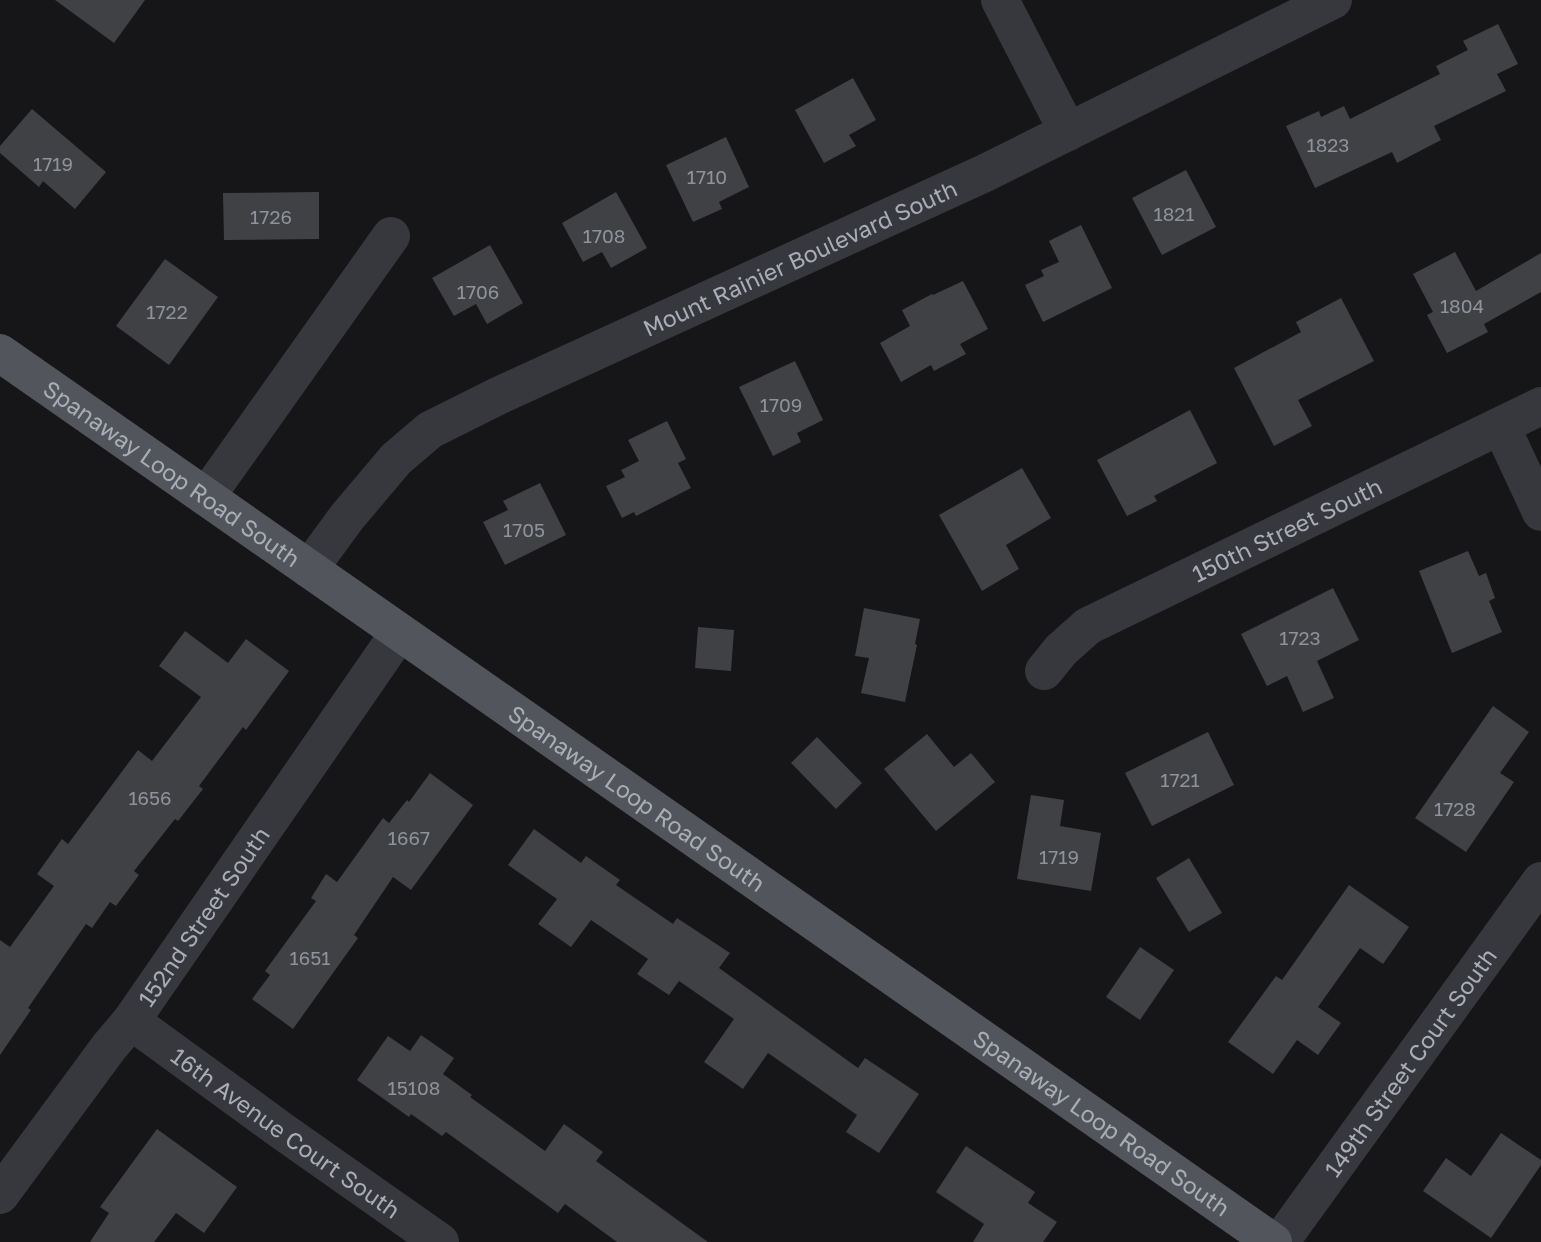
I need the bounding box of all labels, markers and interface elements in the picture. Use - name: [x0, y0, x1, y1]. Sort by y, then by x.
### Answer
- house number: 1823: [1307, 133, 1349, 156]
- house number: 1719: [33, 152, 73, 175]
- house number: 1710: [687, 165, 727, 188]
- street label: Mount Rainier Boulevard South: [638, 174, 961, 342]
- house number: 1821: [1153, 202, 1195, 225]
- house number: 1726: [250, 205, 292, 228]
- house number: 1708: [583, 224, 625, 247]
- house number: 1706: [457, 280, 499, 303]
- house number: 1804: [1440, 294, 1484, 317]
- house number: 1722: [146, 300, 188, 323]
- street label: Spanaway Loop Road South: [38, 374, 306, 572]
- house number: 1709: [760, 393, 802, 416]
- street label: 150th Street South: [1187, 472, 1386, 587]
- house number: 1705: [503, 518, 545, 541]
- house number: 1723: [1279, 626, 1321, 649]
- street label: Spanaway Loop Road South: [503, 699, 771, 897]
- house number: 1721: [1160, 768, 1200, 791]
- house number: 1656: [128, 786, 172, 809]
- house number: 1728: [1434, 797, 1476, 820]
- street label: 152nd Street South: [132, 821, 275, 1011]
- house number: 1667: [388, 826, 430, 849]
- house number: 1719: [1039, 845, 1079, 868]
- street label: 149th Street Court South: [1318, 942, 1502, 1182]
- house number: 1651: [290, 946, 330, 969]
- street label: Spanaway Loop Road South: [968, 1023, 1236, 1222]
- street label: 16th Avenue Court South: [166, 1041, 406, 1224]
- house number: 15108: [388, 1076, 440, 1099]

